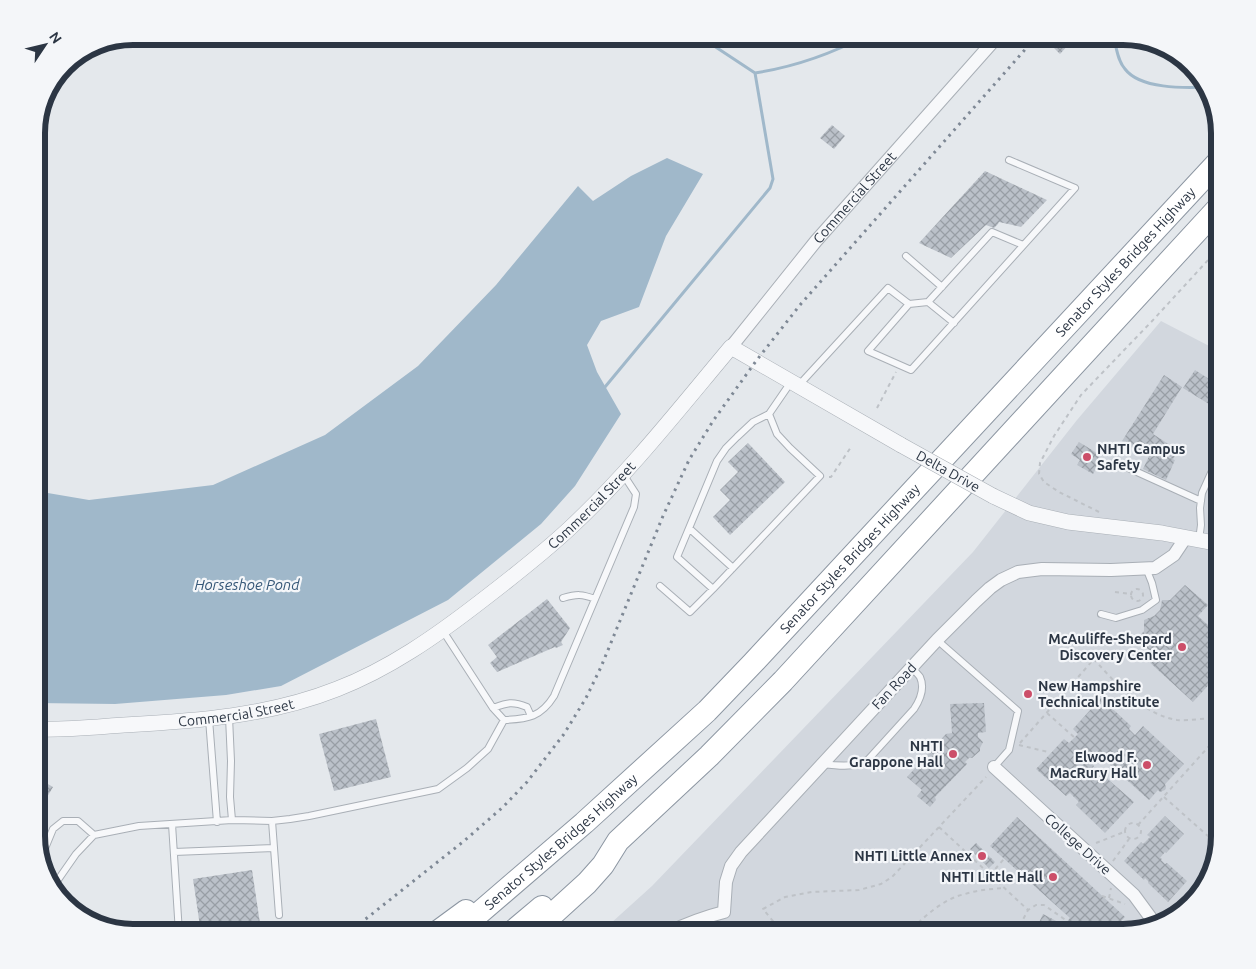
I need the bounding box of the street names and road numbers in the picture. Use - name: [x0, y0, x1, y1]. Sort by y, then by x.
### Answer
- street label: Commercial Street: [810, 148, 900, 247]
- street label: Senator Styles Bridges Highway: [1052, 184, 1199, 340]
- street label: Delta Drive: [914, 447, 983, 495]
- street label: Commercial Street: [544, 458, 639, 552]
- street label: Senator Styles Bridges Highway: [777, 481, 923, 637]
- street label: Fan Road: [869, 660, 919, 712]
- street label: Commercial Street: [178, 695, 296, 729]
- street label: Senator Styles Bridges Highway: [481, 770, 641, 913]
- street label: College Drive: [1041, 810, 1115, 878]

